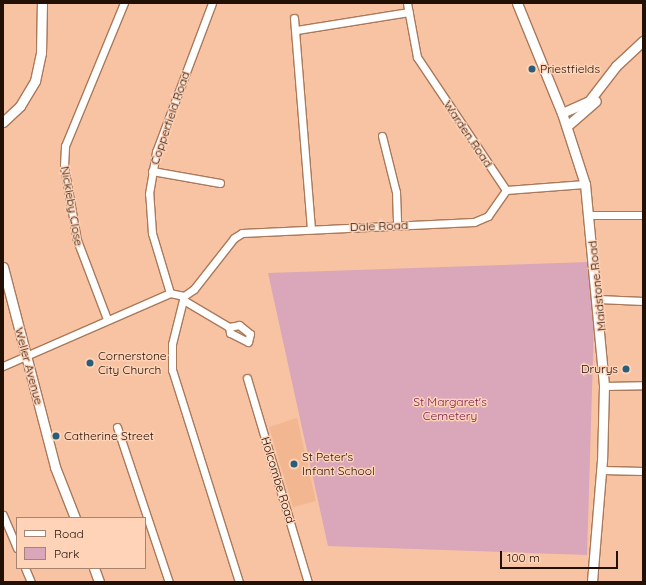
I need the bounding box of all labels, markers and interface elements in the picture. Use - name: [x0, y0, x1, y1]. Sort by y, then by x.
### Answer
- place label: Priestfields: [540, 62, 600, 76]
- marker: Priestfields: [527, 64, 537, 74]
- street label: Copperfield Road: [147, 69, 193, 167]
- street label: Warden Road: [440, 98, 496, 170]
- street label: Nickleby Close: [58, 165, 86, 247]
- street label: Dale Road: [350, 218, 408, 234]
- street label: Maidstone Road: [585, 240, 609, 332]
- street label: Weller Avenue: [12, 326, 46, 406]
- place label: Cornerstone City Church: [98, 349, 167, 377]
- marker: Cornerstone City Church: [85, 358, 95, 368]
- place label: Drurys: [581, 362, 618, 376]
- marker: Drurys: [621, 364, 631, 374]
- park label: St Margaret's Cemetery: [413, 395, 487, 423]
- place label: Catherine Street: [64, 429, 154, 443]
- marker: Catherine Street: [51, 431, 61, 441]
- street label: Holcombe Road: [258, 435, 298, 525]
- place label: St Peter's Infant School: [302, 450, 375, 478]
- marker: St Peter's Infant School: [289, 459, 299, 469]
- legend: [16, 517, 146, 569]
- text: Road: [54, 526, 84, 541]
- scale bar: [502, 543, 620, 569]
- text: Park: [54, 546, 79, 561]
- text: 100 m: [507, 550, 540, 565]

